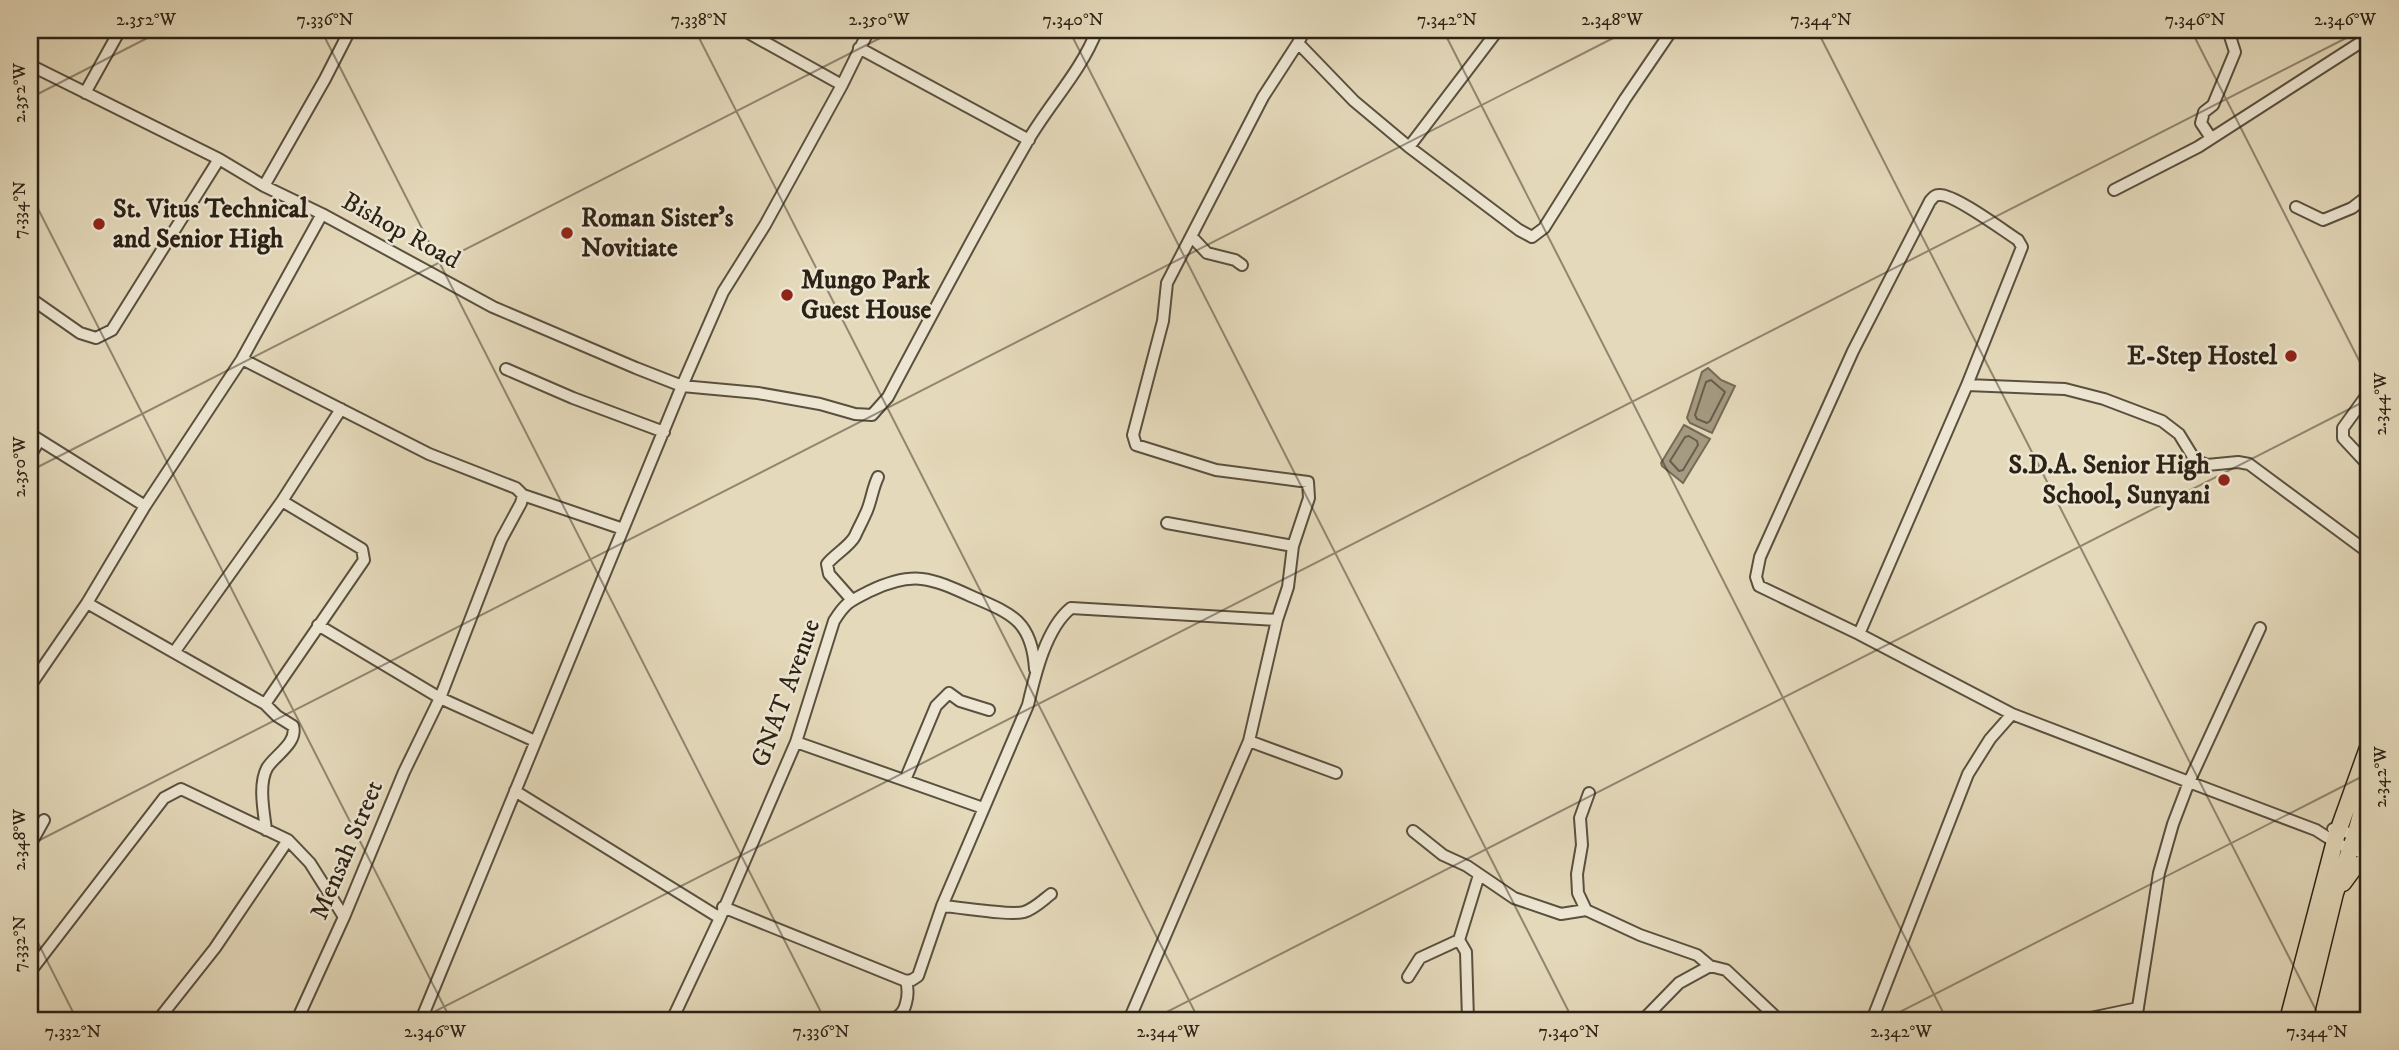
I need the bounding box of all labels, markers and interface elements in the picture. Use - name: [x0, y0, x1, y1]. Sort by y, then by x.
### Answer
- text: 2.352°W: [116, 9, 177, 31]
- text: 7.336°N: [297, 9, 354, 31]
- text: 7.338°N: [671, 9, 728, 31]
- text: 2.350°W: [849, 9, 910, 31]
- text: 7.340°N: [1043, 9, 1104, 31]
- text: 7.342°N: [1417, 9, 1477, 31]
- text: 2.348°W: [1581, 9, 1643, 31]
- text: 7.344°N: [1790, 9, 1852, 31]
- text: 7.346°N: [2165, 9, 2226, 31]
- text: 2.346°W: [2314, 9, 2377, 31]
- text: 2.352°W: [9, 62, 31, 123]
- text: 7.334°N: [9, 181, 31, 239]
- street label: Bishop Road: [336, 185, 466, 277]
- place label: St. Vitus Technical and Senior High: [113, 193, 309, 256]
- place label: Roman Sister's Novitiate: [581, 202, 734, 265]
- marker: St. Vitus Technical and Senior High: [91, 216, 107, 232]
- marker: Roman Sister's Novitiate: [559, 225, 575, 241]
- place label: Mungo Park Guest House: [801, 264, 931, 327]
- marker: Mungo Park Guest House: [779, 287, 795, 303]
- place label: E-Step Hostel: [2127, 340, 2278, 373]
- marker: E-Step Hostel: [2283, 348, 2299, 364]
- text: 2.344°W: [2370, 372, 2392, 436]
- text: 2.350°W: [9, 436, 31, 497]
- place label: S.D.A. Senior High School, Sunyani: [2008, 449, 2210, 512]
- marker: S.D.A. Senior High School, Sunyani: [2216, 472, 2232, 488]
- street label: GNAT Avenue: [744, 615, 828, 771]
- text: 2.342°W: [2370, 746, 2392, 808]
- street label: Mensah Street: [303, 775, 391, 925]
- text: 2.348°W: [9, 809, 31, 871]
- text: 7.332°N: [9, 916, 31, 972]
- text: 7.332°N: [45, 1021, 101, 1043]
- text: 2.346°W: [404, 1021, 467, 1043]
- text: 7.336°N: [793, 1021, 850, 1043]
- text: 2.344°W: [1136, 1021, 1200, 1043]
- text: 7.340°N: [1539, 1021, 1600, 1043]
- text: 2.342°W: [1870, 1021, 1932, 1043]
- text: 7.344°N: [2286, 1021, 2348, 1043]

